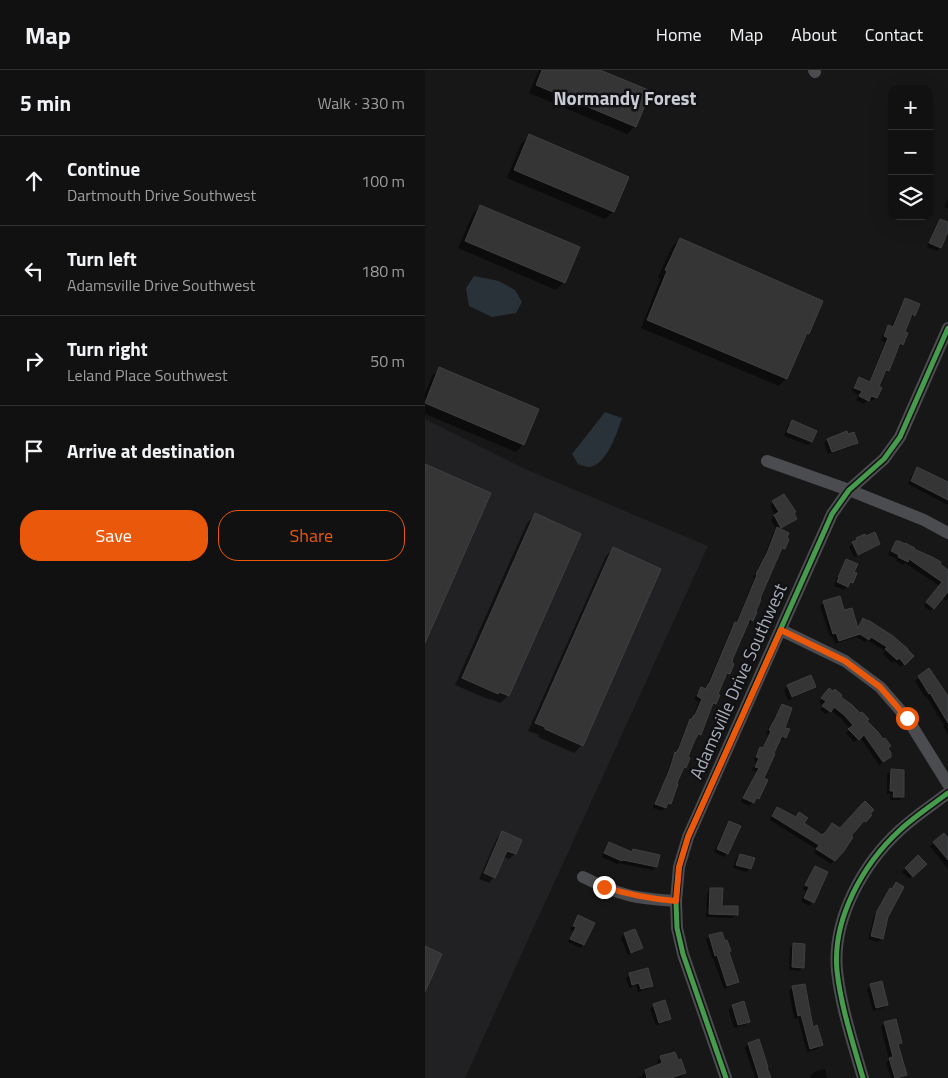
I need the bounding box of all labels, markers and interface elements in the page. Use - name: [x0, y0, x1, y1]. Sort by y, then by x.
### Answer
- text: Map: [25, 17, 71, 53]
- text: Home: [656, 21, 702, 48]
- text: Map: [730, 21, 763, 48]
- text: About: [791, 21, 837, 48]
- text: Contact: [865, 21, 923, 48]
- district label: Normandy Forest: [553, 83, 697, 112]
- map controls: [888, 85, 933, 220]
- button: +: [888, 85, 933, 130]
- text: 5 min: [20, 87, 71, 119]
- text: Walk · 330 m: [317, 91, 405, 115]
- button: −: [888, 130, 933, 175]
- text: Continue: [67, 154, 140, 183]
- icon: ahead: [20, 167, 48, 195]
- text: 100 m: [361, 169, 405, 193]
- button: layers: [888, 175, 933, 220]
- text: Dartmouth Drive Southwest: [67, 183, 256, 207]
- text: Turn left: [67, 244, 137, 273]
- icon: left: [20, 257, 48, 285]
- text: 180 m: [361, 259, 405, 283]
- text: Adamsville Drive Southwest: [67, 273, 255, 297]
- text: Turn right: [67, 334, 148, 363]
- icon: right: [20, 347, 48, 375]
- text: 50 m: [370, 349, 405, 373]
- text: Leland Place Southwest: [67, 363, 228, 387]
- text: Arrive at destination: [67, 436, 235, 465]
- icon: arrive: [20, 437, 48, 465]
- button: Save: [20, 510, 208, 561]
- button: Share: [218, 510, 405, 561]
- street label: Adamsville Drive Southwest: [683, 578, 794, 783]
- route start: [896, 707, 919, 730]
- route end: [593, 876, 616, 899]

